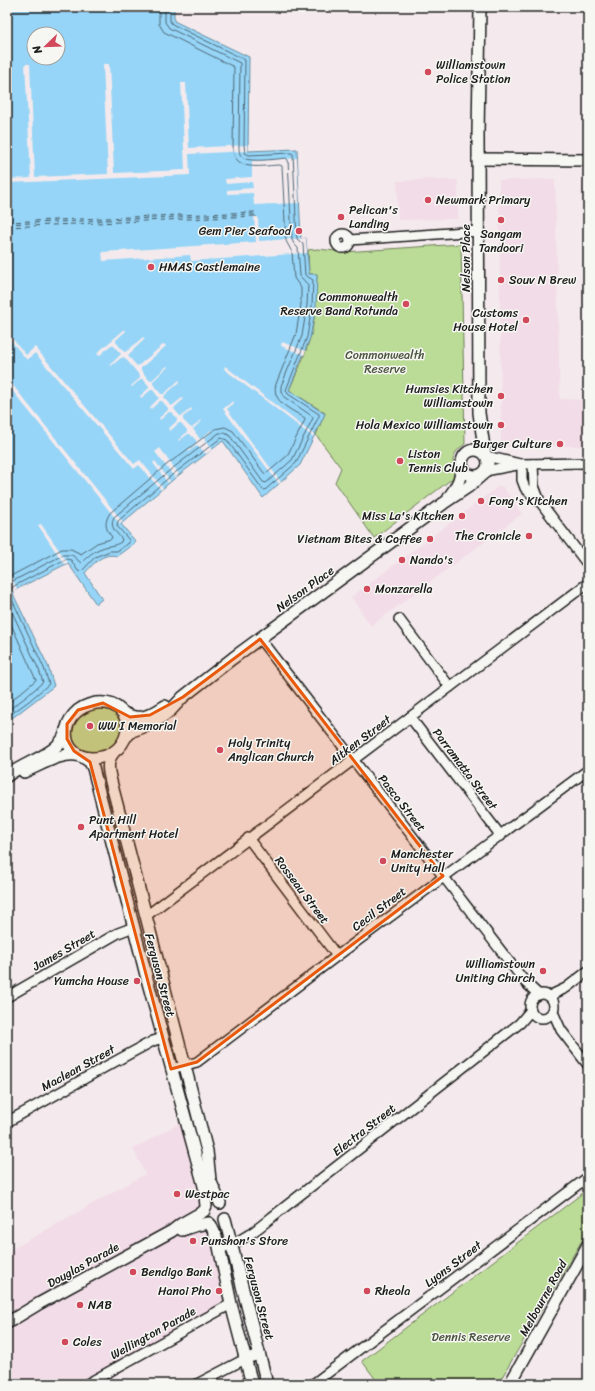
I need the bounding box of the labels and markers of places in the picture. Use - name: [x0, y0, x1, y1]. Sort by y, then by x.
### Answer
- place label: Williamstown Police Station: [436, 54, 511, 90]
- marker: Williamstown Police Station: [423, 67, 433, 77]
- place label: Newmark Primary: [436, 189, 531, 211]
- marker: Newmark Primary: [423, 195, 433, 205]
- place label: Pelican's Landing: [349, 199, 398, 235]
- marker: Pelican's Landing: [336, 212, 346, 222]
- marker: Sangam Tandoori: [496, 215, 506, 225]
- place label: Gem Pier Seafood: [199, 220, 293, 242]
- place label: Sangam Tandoori: [479, 223, 524, 259]
- marker: Gem Pier Seafood: [294, 226, 304, 236]
- place label: HMAS Castlemaine: [159, 256, 260, 278]
- marker: HMAS Castlemaine: [146, 262, 156, 272]
- place label: Souv N Brew: [509, 269, 577, 291]
- marker: Souv N Brew: [496, 275, 506, 285]
- place label: Commonwealth Reserve Band Rotunda: [280, 286, 398, 322]
- marker: Commonwealth Reserve Band Rotunda: [401, 299, 411, 309]
- place label: Customs House Hotel: [453, 302, 519, 338]
- marker: Customs House Hotel: [521, 315, 531, 325]
- place label: Humsies Kitchen Williamstown: [405, 378, 494, 414]
- marker: Humsies Kitchen Williamstown: [496, 391, 506, 401]
- place label: Hola Mexico Williamstown: [356, 414, 494, 436]
- marker: Hola Mexico Williamstown: [496, 420, 506, 430]
- place label: Burger Culture: [473, 433, 552, 455]
- marker: Burger Culture: [555, 439, 565, 449]
- place label: Liston Tennis Club: [408, 443, 468, 479]
- marker: Liston Tennis Club: [395, 456, 405, 466]
- place label: Fong's Kitchen: [489, 490, 568, 512]
- marker: Fong's Kitchen: [476, 496, 486, 506]
- place label: Miss La's Kitchen: [362, 505, 455, 527]
- marker: Miss La's Kitchen: [457, 511, 467, 521]
- place label: The Cronicle: [455, 525, 521, 547]
- place label: Vietnam Bites & Coffee: [297, 528, 422, 550]
- marker: The Cronicle: [524, 531, 534, 541]
- marker: Vietnam Bites & Coffee: [425, 534, 435, 544]
- place label: Nando's: [410, 549, 453, 571]
- marker: Nando's: [397, 555, 407, 565]
- place label: Monzarella: [375, 578, 433, 600]
- marker: Monzarella: [362, 584, 372, 594]
- place label: WW I Memorial: [98, 715, 177, 737]
- marker: WW I Memorial: [85, 721, 95, 731]
- place label: Holy Trinity Anglican Church: [227, 732, 314, 768]
- marker: Holy Trinity Anglican Church: [215, 745, 225, 755]
- place label: Punt Hill Apartment Hotel: [88, 809, 179, 845]
- marker: Punt Hill Apartment Hotel: [76, 822, 86, 832]
- place label: Manchester Unity Hall: [391, 843, 454, 879]
- marker: Manchester Unity Hall: [378, 856, 388, 866]
- place label: Williamstown Uniting Church: [456, 953, 536, 989]
- marker: Williamstown Uniting Church: [538, 966, 548, 976]
- place label: Yumcha House: [54, 970, 129, 992]
- marker: Yumcha House: [132, 976, 142, 986]
- place label: Westpac: [185, 1183, 230, 1205]
- marker: Westpac: [172, 1189, 182, 1199]
- place label: Punshon's Store: [201, 1230, 288, 1252]
- marker: Punshon's Store: [188, 1236, 198, 1246]
- place label: Bendigo Bank: [141, 1261, 213, 1283]
- marker: Bendigo Bank: [128, 1267, 138, 1277]
- place label: Hanoi Pho: [158, 1280, 211, 1302]
- place label: Rheola: [375, 1280, 410, 1302]
- marker: Hanoi Pho: [214, 1286, 224, 1296]
- marker: Rheola: [362, 1286, 372, 1296]
- place label: NAB: [88, 1294, 112, 1316]
- marker: NAB: [75, 1300, 85, 1310]
- place label: Coles: [73, 1331, 102, 1353]
- marker: Coles: [60, 1337, 70, 1347]

